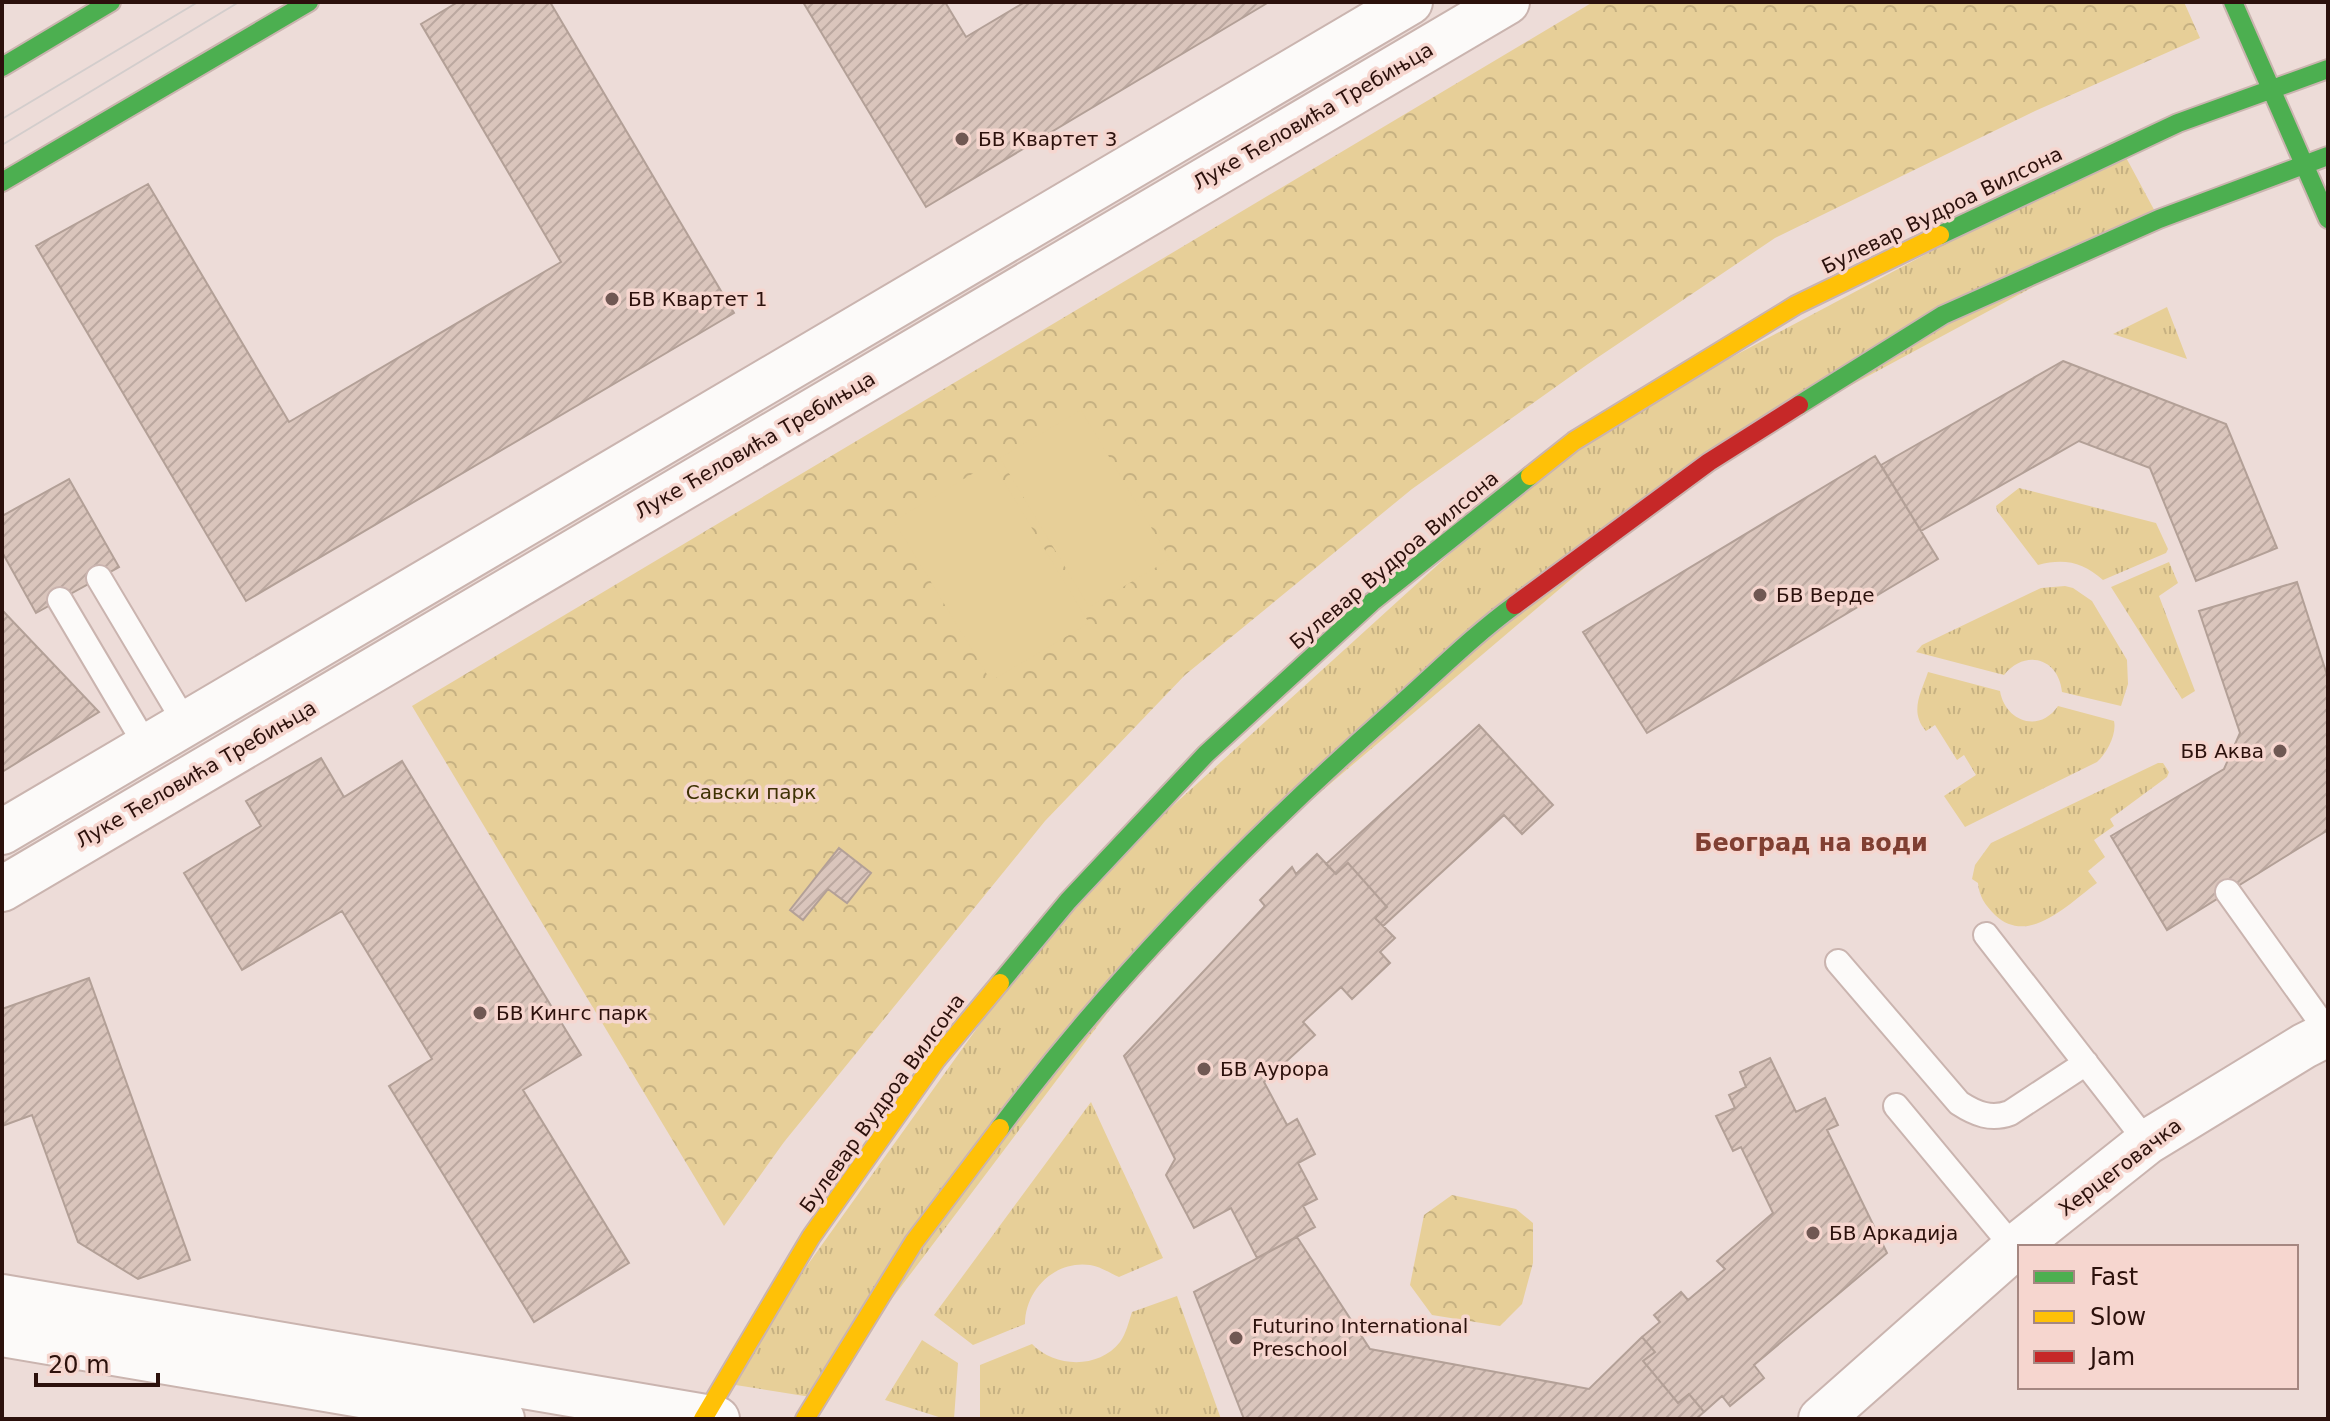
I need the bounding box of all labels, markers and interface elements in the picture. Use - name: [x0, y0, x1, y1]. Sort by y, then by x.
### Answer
- street label: Луке Ћеловића Требињца: [1189, 37, 1437, 195]
- place label: БВ Квартет 3: [978, 127, 1117, 151]
- marker: БВ Квартет 3: [953, 130, 971, 148]
- street label: Булевар Вудроа Вилсона: [1818, 141, 2066, 279]
- place label: БВ Квартет 1: [628, 287, 767, 311]
- marker: БВ Квартет 1: [603, 290, 621, 308]
- street label: Луке Ћеловића Требињца: [631, 366, 879, 524]
- street label: Булевар Вудроа Вилсона: [1285, 466, 1503, 654]
- place label: БВ Верде: [1776, 583, 1875, 607]
- marker: БВ Верде: [1751, 586, 1769, 604]
- street label: Луке Ћеловића Требињца: [72, 695, 320, 853]
- place label: БВ Аква: [2180, 739, 2264, 763]
- marker: БВ Аква: [2271, 742, 2289, 760]
- park label: Савски парк: [686, 780, 816, 804]
- district label: Београд на води: [1694, 829, 1928, 857]
- street label: Булевар Вудроа Вилсона: [794, 989, 970, 1217]
- place label: БВ Кингс парк: [496, 1001, 648, 1025]
- marker: БВ Кингс парк: [471, 1004, 489, 1022]
- place label: БВ Аурора: [1220, 1057, 1329, 1081]
- marker: БВ Аурора: [1195, 1060, 1213, 1078]
- street label: Херцеговачка: [2054, 1113, 2186, 1221]
- place label: БВ Аркадија: [1829, 1221, 1958, 1245]
- marker: БВ Аркадија: [1804, 1224, 1822, 1242]
- legend: [2018, 1245, 2298, 1389]
- text: Fast: [2090, 1263, 2138, 1291]
- text: Slow: [2090, 1303, 2146, 1331]
- place label: Futurino International Preschool: [1252, 1314, 1468, 1361]
- marker: Futurino International Preschool: [1227, 1329, 1245, 1347]
- scale bar: [36, 1337, 158, 1387]
- text: Jam: [2088, 1343, 2135, 1371]
- text: 20 m: [48, 1351, 110, 1379]

